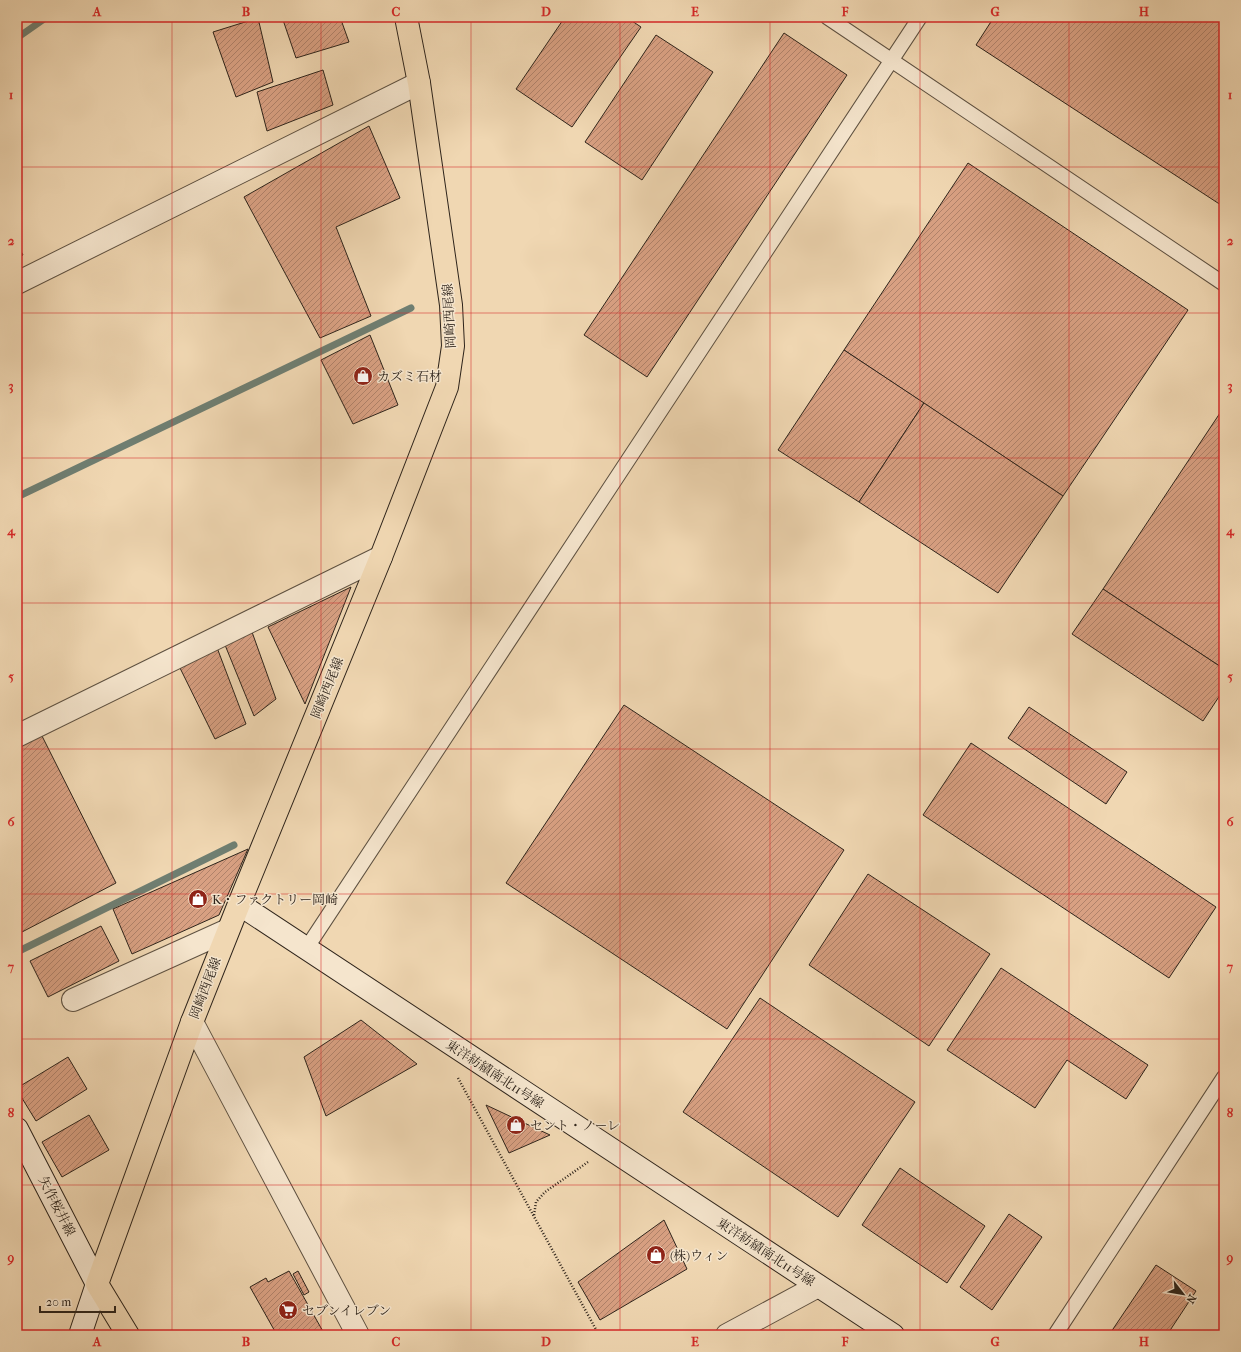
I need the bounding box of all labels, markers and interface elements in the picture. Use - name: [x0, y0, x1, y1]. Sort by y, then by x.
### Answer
- text: A: [92, 4, 102, 19]
- text: B: [242, 4, 251, 19]
- text: C: [392, 4, 401, 19]
- text: D: [541, 4, 551, 19]
- text: E: [691, 4, 699, 19]
- text: F: [841, 4, 849, 19]
- text: G: [990, 4, 1000, 19]
- text: H: [1139, 4, 1150, 19]
- text: 1: [9, 87, 14, 102]
- text: 1: [1228, 87, 1233, 102]
- text: 2: [8, 233, 15, 248]
- text: 2: [1227, 233, 1234, 248]
- street label: 岡崎西尾線: [440, 283, 458, 349]
- shop icon: カズミ石材: [352, 365, 374, 387]
- place label: カズミ石材: [377, 369, 442, 384]
- text: 3: [8, 378, 14, 394]
- text: 3: [1227, 378, 1233, 394]
- text: 4: [6, 523, 16, 539]
- text: 4: [1225, 523, 1235, 539]
- street label: 岡崎西尾線: [308, 655, 346, 721]
- text: 5: [8, 669, 14, 684]
- text: 5: [1227, 669, 1233, 684]
- text: 6: [7, 814, 15, 829]
- text: 6: [1226, 814, 1234, 829]
- shop icon: K・ファクトリー岡崎: [187, 888, 209, 910]
- place label: K・ファクトリー岡崎: [212, 892, 338, 907]
- street label: 岡崎西尾線: [186, 955, 224, 1021]
- text: 7: [7, 959, 15, 974]
- text: 7: [1226, 959, 1234, 974]
- street label: 東洋紡績南北11号線: [443, 1037, 547, 1111]
- text: 8: [8, 1105, 15, 1120]
- text: 8: [1227, 1105, 1234, 1120]
- shop icon: セント・ノーレ: [505, 1114, 527, 1136]
- place label: セント・ノーレ: [530, 1118, 620, 1133]
- street label: 矢作桜井線: [36, 1174, 78, 1238]
- street label: 東洋紡績南北11号線: [714, 1215, 818, 1289]
- shop icon: (株)ウィン: [645, 1244, 667, 1266]
- place label: (株)ウィン: [670, 1248, 728, 1263]
- text: 9: [7, 1250, 15, 1266]
- text: 9: [1226, 1250, 1234, 1266]
- north arrow: [1163, 1274, 1203, 1314]
- scale bar: [40, 1288, 115, 1314]
- text: N: [1183, 1292, 1199, 1306]
- text: 20 m: [46, 1295, 71, 1309]
- supermarket icon: セブンイレブン: [277, 1299, 299, 1321]
- place label: セブンイレブン: [302, 1303, 391, 1318]
- text: A: [92, 1334, 102, 1349]
- text: B: [242, 1334, 251, 1349]
- text: C: [392, 1334, 401, 1349]
- text: D: [541, 1334, 551, 1349]
- text: E: [691, 1334, 699, 1349]
- text: F: [841, 1334, 849, 1349]
- text: G: [990, 1334, 1000, 1349]
- text: H: [1139, 1334, 1150, 1349]

